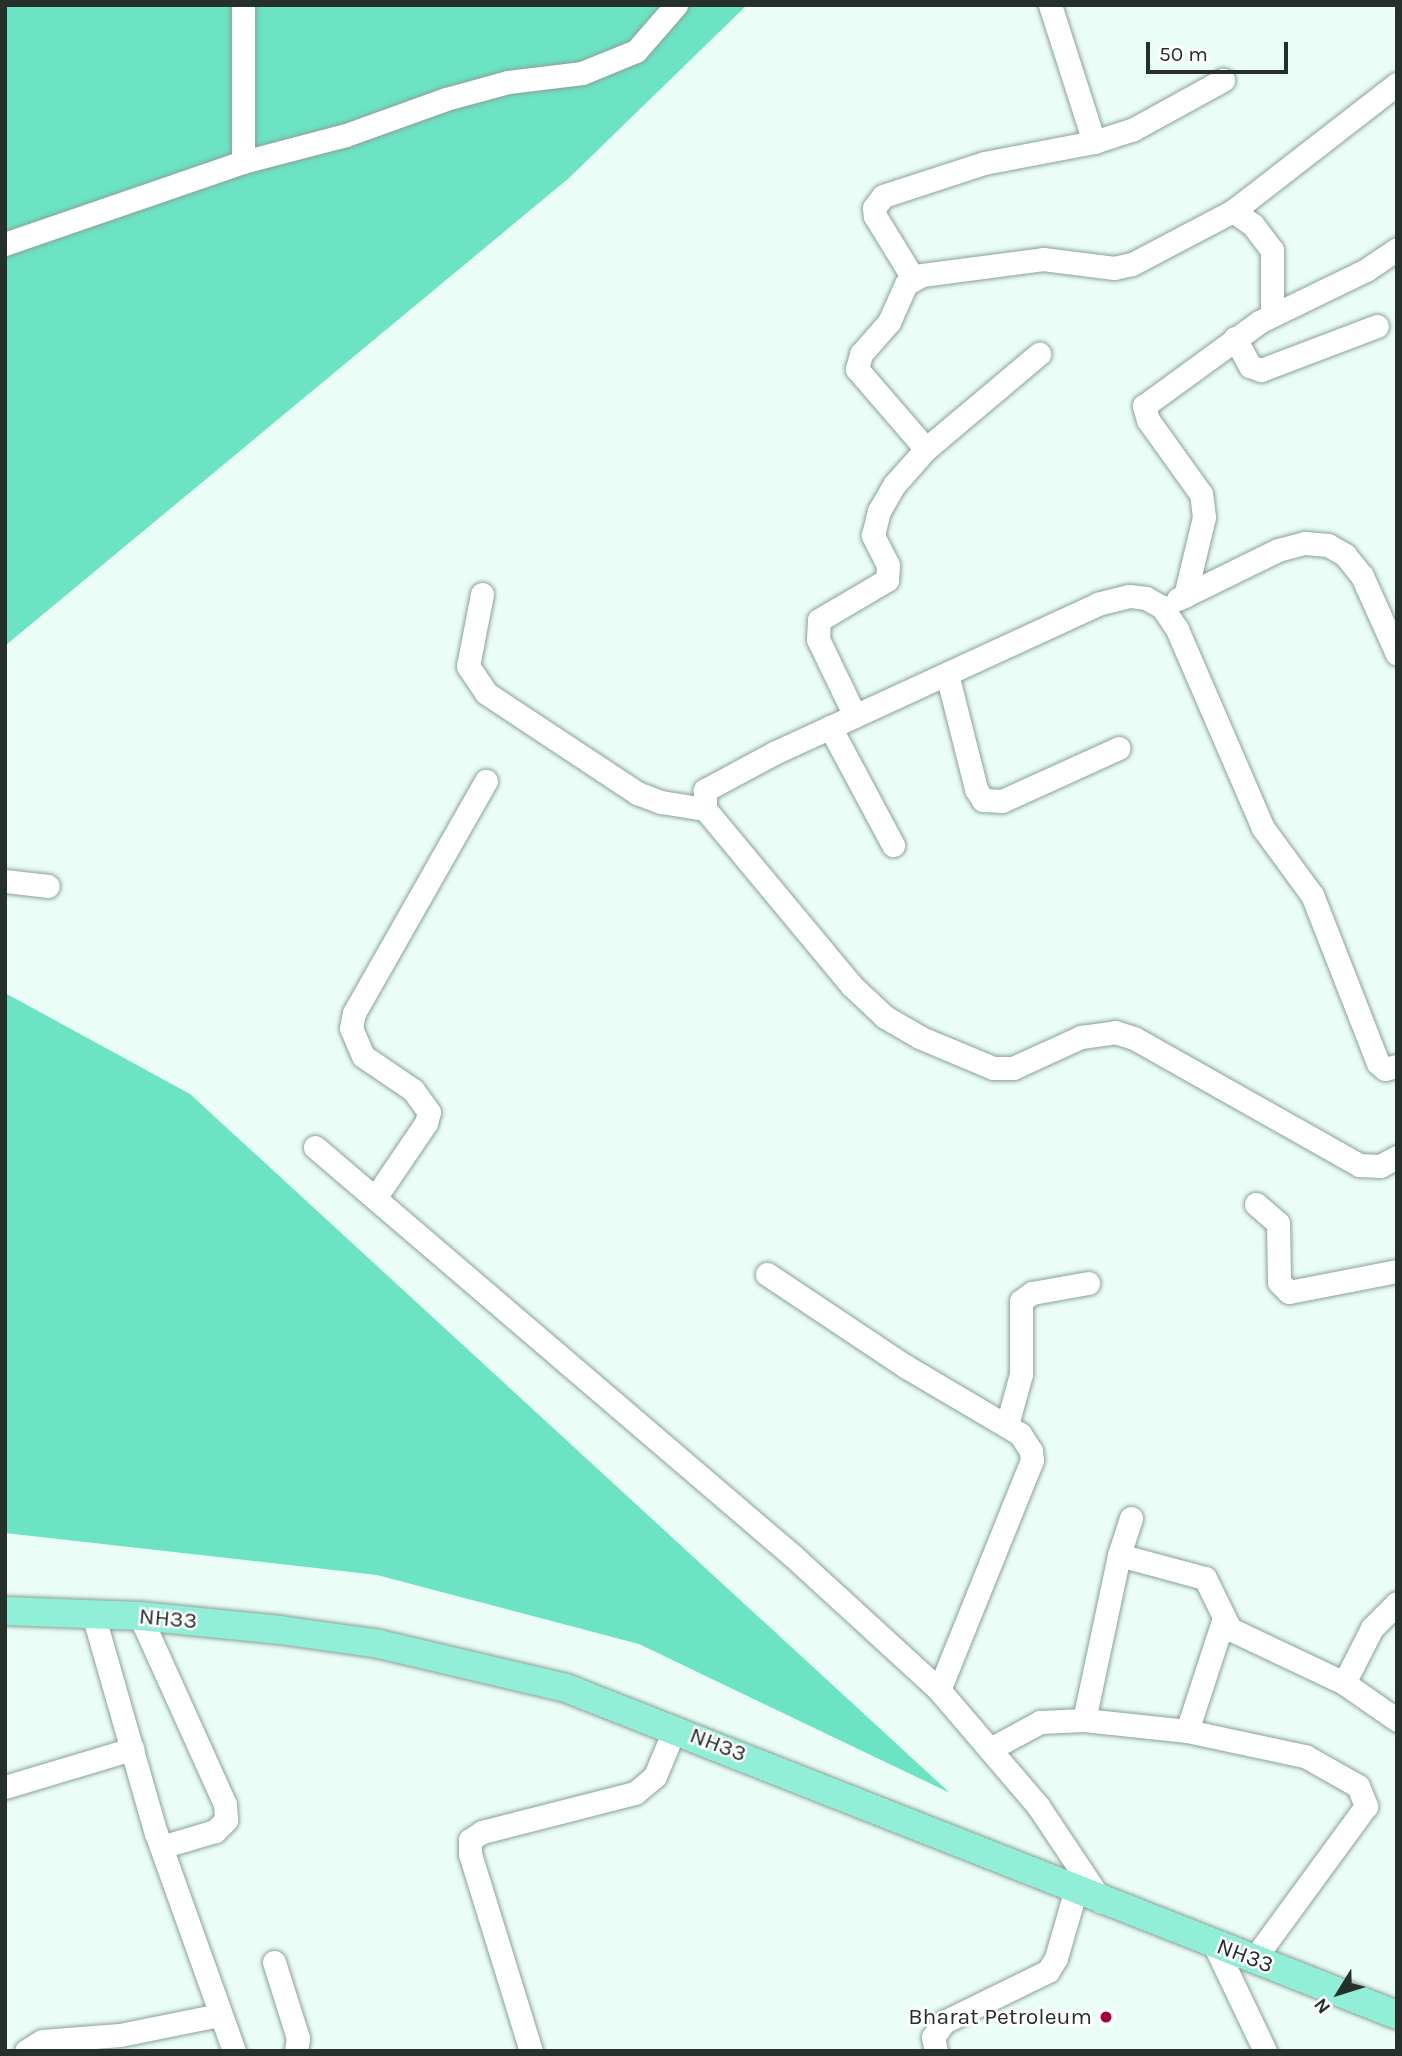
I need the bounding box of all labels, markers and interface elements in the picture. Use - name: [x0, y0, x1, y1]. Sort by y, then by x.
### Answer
- scale bar: [1150, 28, 1292, 72]
- text: 50 m: [1159, 42, 1208, 66]
- street label: NH33: [138, 1603, 198, 1635]
- street label: NH33: [686, 1722, 750, 1768]
- street label: NH33: [1213, 1933, 1277, 1979]
- north arrow: [1304, 1958, 1374, 2028]
- text: N: [1310, 1994, 1335, 2018]
- place label: Bharat Petroleum: [908, 2003, 1092, 2031]
- marker: Bharat Petroleum: [1098, 2009, 1114, 2025]

